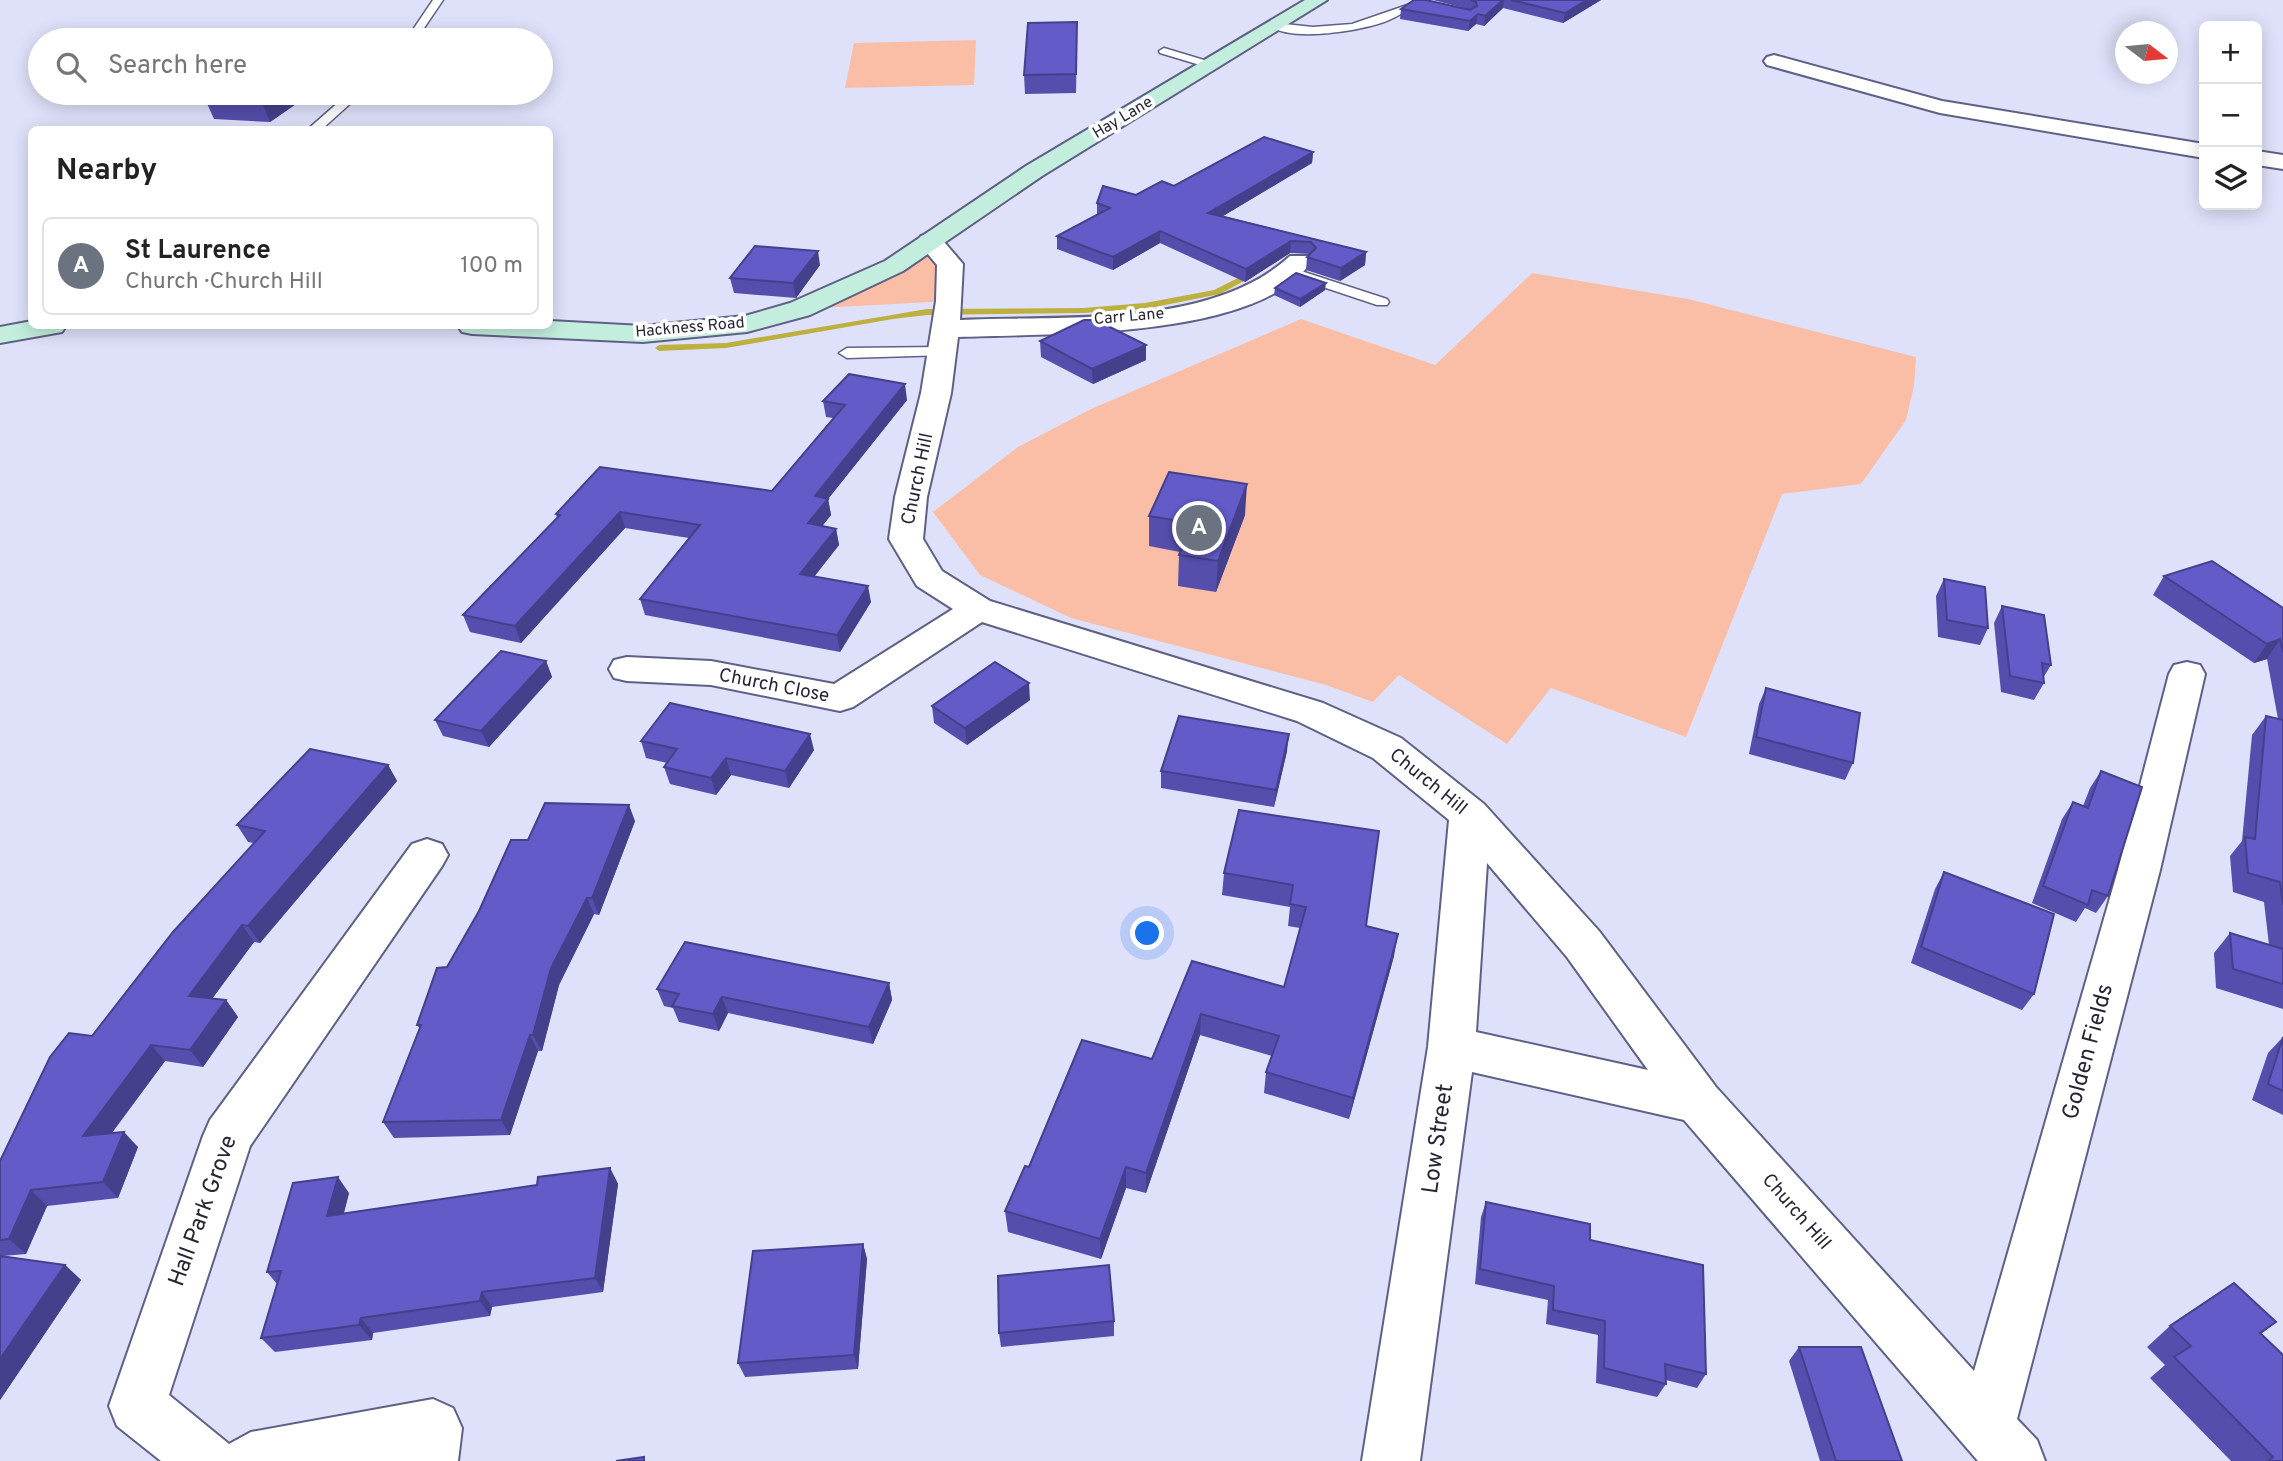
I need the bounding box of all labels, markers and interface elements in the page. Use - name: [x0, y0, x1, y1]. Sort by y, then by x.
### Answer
- north arrow: [2115, 21, 2178, 84]
- map controls: [2199, 21, 2262, 210]
- button: +: [2199, 21, 2262, 84]
- search box: [28, 28, 553, 105]
- icon: search: [52, 48, 90, 86]
- text: Search here: [108, 50, 247, 83]
- button: −: [2199, 84, 2262, 147]
- street label: Hay Lane: [1089, 92, 1157, 144]
- button: layers: [2199, 147, 2262, 210]
- text: Nearby: [56, 153, 157, 190]
- text: St Laurence: [125, 235, 271, 268]
- text: A: [73, 252, 89, 281]
- text: 100 m: [460, 252, 523, 281]
- text: Church · Church Hill: [125, 268, 323, 297]
- street label: Carr Lane: [1093, 304, 1165, 330]
- street label: Hackness Road: [635, 313, 745, 343]
- street label: Church Hill: [897, 431, 939, 527]
- pin: A: [1176, 502, 1222, 554]
- street label: Church Close: [717, 664, 831, 708]
- street label: Church Hill: [1384, 743, 1472, 821]
- your location: [1130, 916, 1164, 950]
- street label: Golden Fields: [2057, 981, 2121, 1123]
- street label: Low Street: [1417, 1082, 1461, 1196]
- street label: Hall Park Grove: [163, 1131, 245, 1291]
- street label: Church Hill: [1756, 1169, 1836, 1255]

